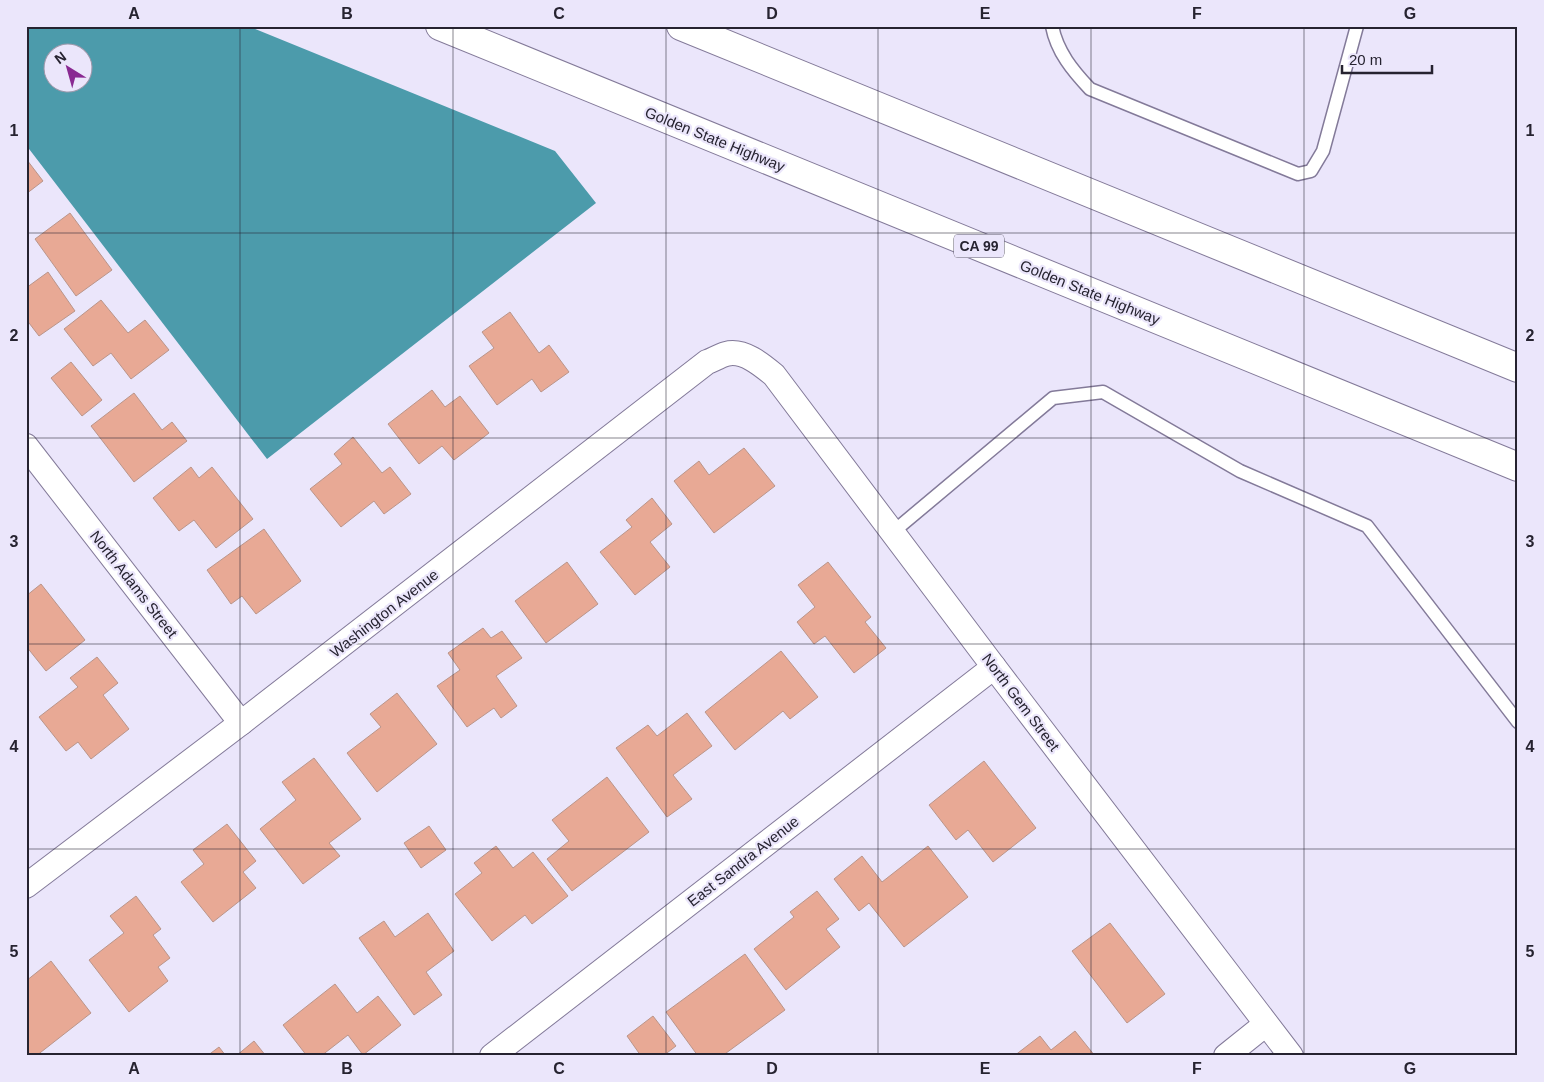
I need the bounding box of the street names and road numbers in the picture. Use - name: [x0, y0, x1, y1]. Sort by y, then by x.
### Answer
- street label: Golden State Highway: [643, 103, 788, 175]
- road number: CA 99: [954, 235, 1004, 258]
- street label: Golden State Highway: [1018, 256, 1163, 328]
- street label: North Adams Street: [87, 527, 181, 641]
- street label: Washington Avenue: [327, 565, 441, 661]
- street label: North Gem Street: [979, 650, 1064, 755]
- street label: East Sandra Avenue: [684, 812, 802, 910]

